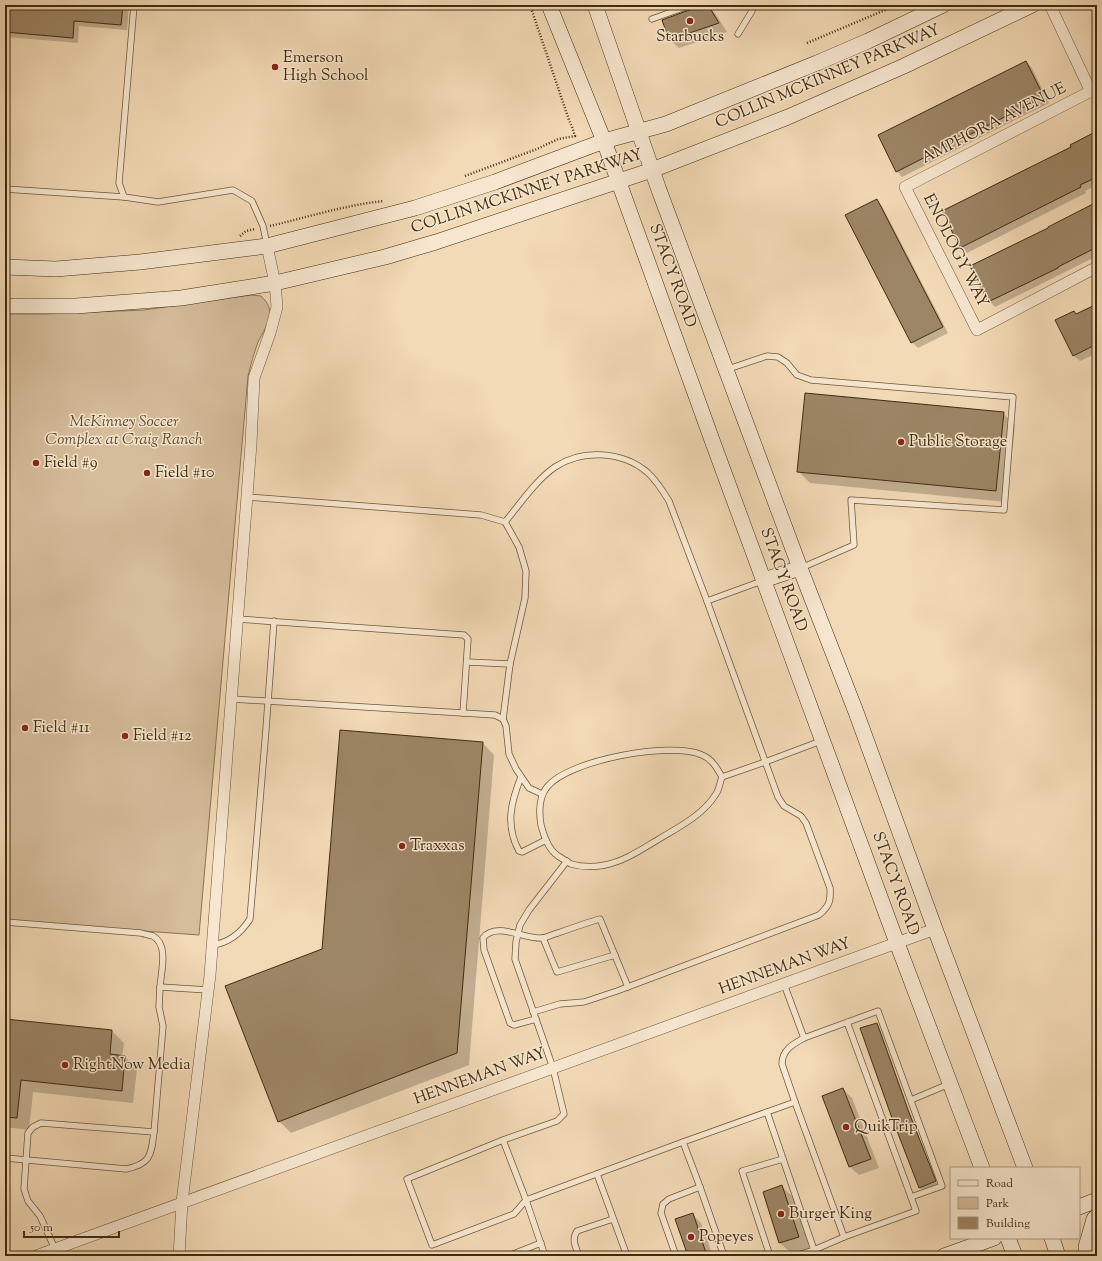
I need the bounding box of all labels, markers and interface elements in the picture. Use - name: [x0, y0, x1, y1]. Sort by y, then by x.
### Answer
- marker: Starbucks: [685, 16, 695, 26]
- street label: COLLIN MCKINNEY PARKWAY: [712, 19, 945, 135]
- place label: Starbucks: [656, 26, 724, 49]
- place label: Emerson High School: [283, 47, 369, 88]
- marker: Emerson High School: [270, 62, 280, 72]
- street label: AMPHORA AVENUE: [918, 77, 1071, 170]
- street label: COLLIN MCKINNEY PARKWAY: [408, 143, 646, 240]
- street label: ENOLOGY WAY: [916, 190, 994, 312]
- street label: STACY ROAD: [643, 221, 701, 331]
- park label: McKinney Soccer Complex at Craig Ranch: [45, 411, 203, 452]
- place label: Public Storage: [909, 431, 1007, 454]
- marker: Public Storage: [896, 437, 906, 447]
- place label: Field #9: [44, 452, 98, 475]
- marker: Field #9: [31, 458, 41, 468]
- place label: Field #10: [155, 462, 215, 485]
- marker: Field #10: [142, 468, 152, 478]
- street label: STACY ROAD: [754, 525, 812, 635]
- place label: Field #11: [33, 717, 90, 740]
- marker: Field #11: [20, 723, 30, 733]
- place label: Field #12: [133, 725, 192, 748]
- marker: Field #12: [120, 731, 130, 741]
- street label: STACY ROAD: [866, 829, 924, 939]
- place label: Traxxas: [410, 835, 464, 858]
- marker: Traxxas: [397, 841, 407, 851]
- street label: HENNEMAN WAY: [716, 932, 855, 1002]
- street label: HENNEMAN WAY: [411, 1042, 550, 1112]
- place label: RightNow Media: [73, 1054, 191, 1077]
- marker: RightNow Media: [60, 1060, 70, 1070]
- place label: QuikTrip: [854, 1116, 918, 1139]
- marker: QuikTrip: [841, 1122, 851, 1132]
- legend: [950, 1167, 1080, 1239]
- text: Road: [986, 1175, 1013, 1193]
- text: Park: [986, 1195, 1009, 1213]
- place label: Burger King: [789, 1203, 872, 1226]
- marker: Burger King: [776, 1209, 786, 1219]
- scale bar: [24, 1213, 119, 1239]
- text: Building: [986, 1215, 1030, 1233]
- text: 50 m: [29, 1219, 53, 1237]
- place label: Popeyes: [699, 1226, 753, 1249]
- marker: Popeyes: [686, 1232, 696, 1242]

